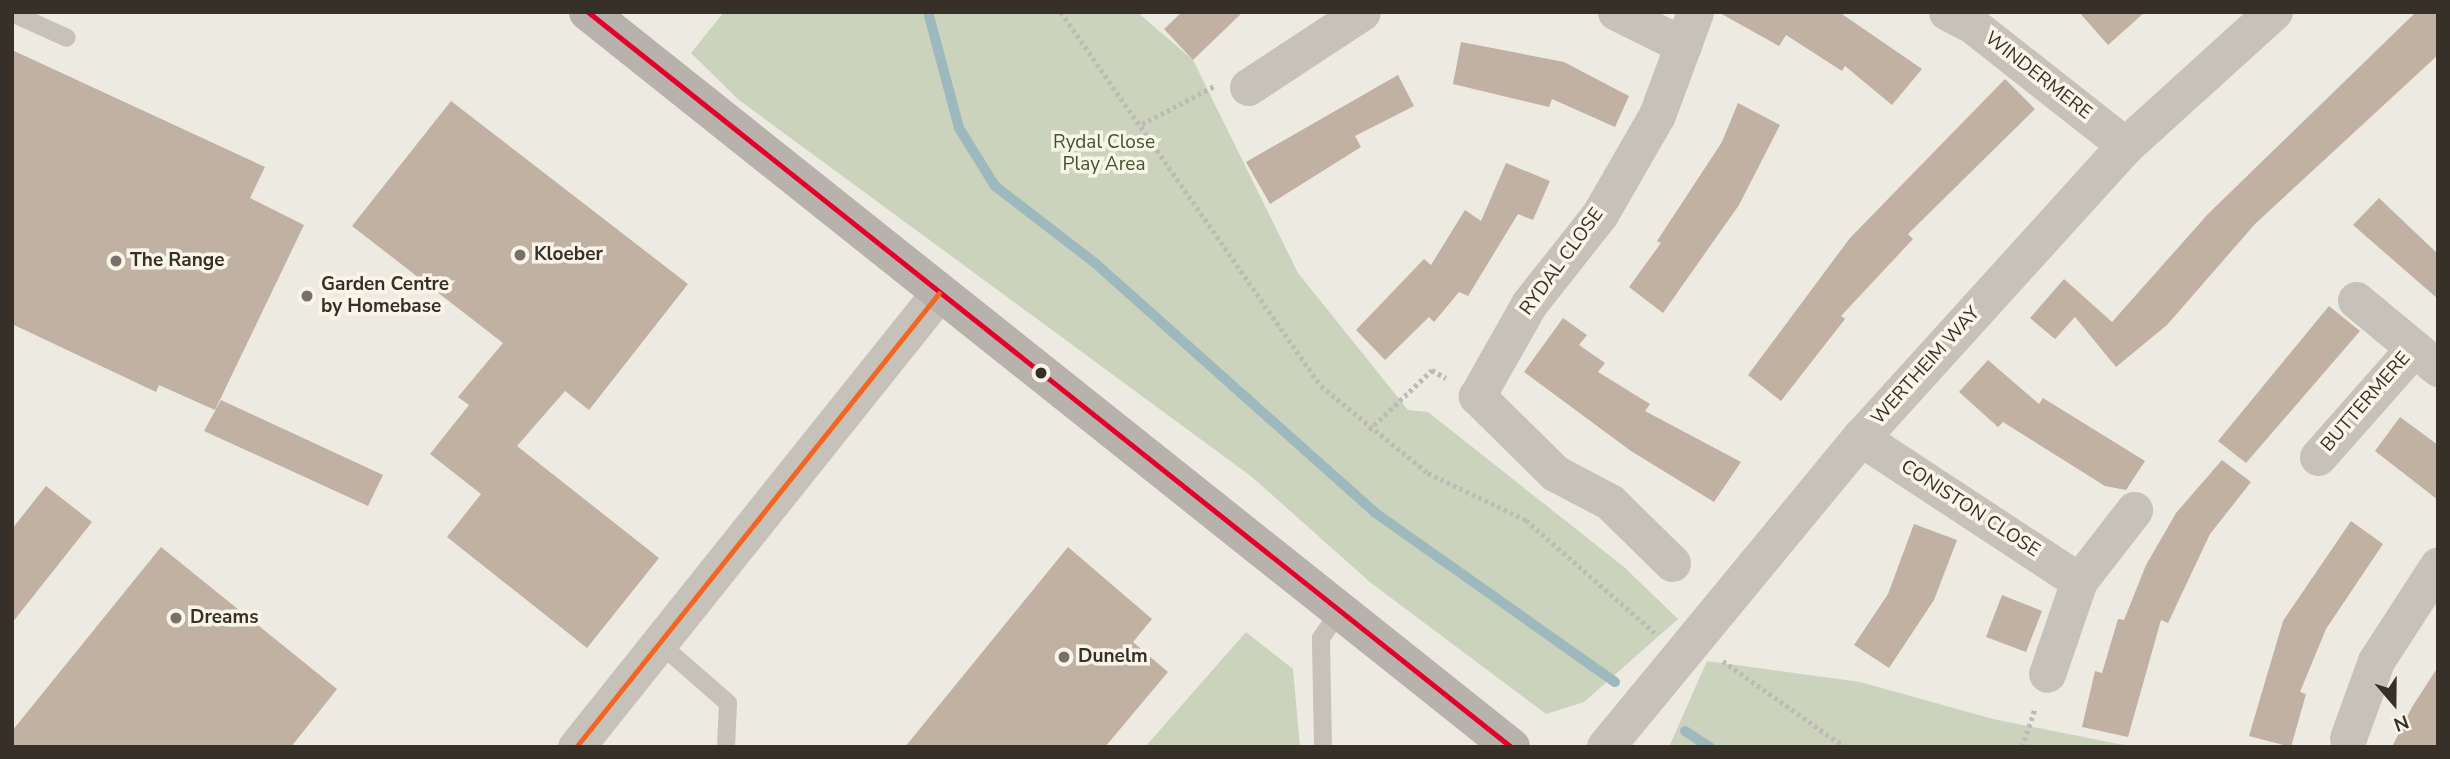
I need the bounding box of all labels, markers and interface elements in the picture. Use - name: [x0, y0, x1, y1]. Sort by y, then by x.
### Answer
- street label: WINDERMERE: [1980, 27, 2096, 125]
- park label: Rydal Close Play Area: [1053, 132, 1155, 176]
- street label: RYDAL CLOSE: [1515, 204, 1609, 320]
- place label: Kloeber: [534, 244, 603, 266]
- marker: Kloeber: [512, 247, 528, 263]
- place label: The Range: [130, 250, 225, 272]
- marker: The Range: [108, 253, 124, 269]
- place label: Garden Centre by Homebase: [321, 274, 449, 318]
- marker: Garden Centre by Homebase: [299, 288, 315, 304]
- street label: WERTHEIM WAY: [1867, 302, 1985, 430]
- street label: BUTTERMERE: [2317, 347, 2415, 457]
- unlabelled marker: [1034, 366, 1048, 380]
- street label: CONISTON CLOSE: [1896, 456, 2044, 562]
- place label: Dreams: [190, 607, 258, 629]
- marker: Dreams: [168, 610, 184, 626]
- place label: Dunelm: [1078, 646, 1148, 668]
- marker: Dunelm: [1056, 649, 1072, 665]
- north arrow: [2359, 668, 2429, 738]
- text: N: [2390, 708, 2412, 737]

